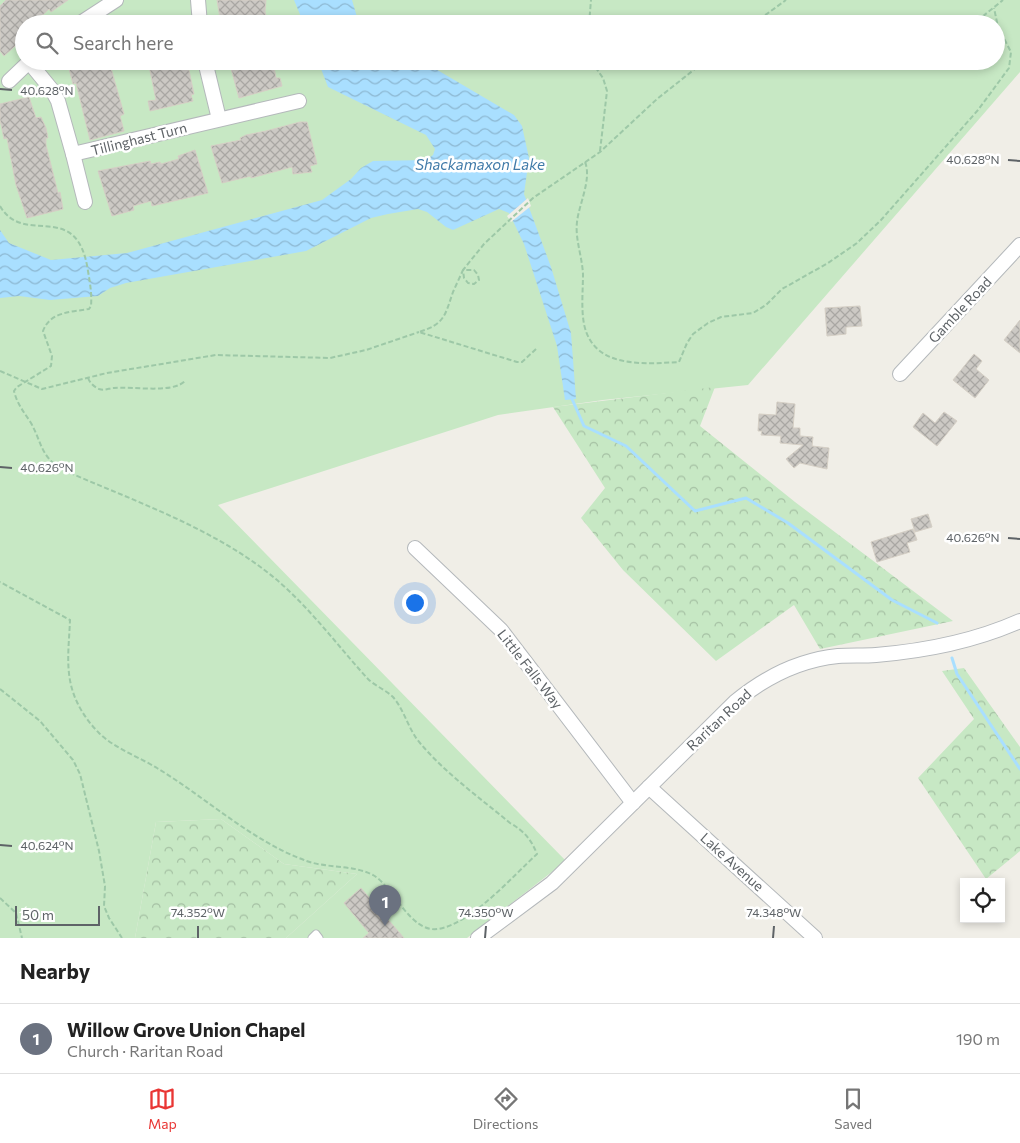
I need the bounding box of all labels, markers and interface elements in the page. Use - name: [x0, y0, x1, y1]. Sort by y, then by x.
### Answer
- search box: [15, 15, 1005, 70]
- icon: search: [33, 29, 61, 57]
- text: Search here: [73, 31, 173, 54]
- text: 40.628°N: [20, 83, 74, 97]
- street label: Tillinghast Turn: [89, 118, 189, 159]
- text: 40.628°N: [946, 152, 1000, 166]
- water label: Shackamaxon Lake: [415, 155, 545, 173]
- street label: Gamble Road: [925, 273, 995, 346]
- text: 40.626°N: [20, 460, 74, 474]
- text: 40.626°N: [946, 530, 1000, 544]
- your location: [402, 590, 428, 616]
- street label: Little Falls Way: [494, 626, 567, 712]
- street label: Raritan Road: [683, 685, 755, 754]
- street label: Lake Avenue: [697, 829, 768, 894]
- text: 40.624°N: [20, 838, 74, 852]
- map controls: [960, 878, 1005, 923]
- button: locate: [960, 878, 1005, 923]
- pin: 1: [369, 885, 401, 926]
- scale bar: [15, 903, 100, 926]
- text: 74.352°W: [171, 905, 225, 919]
- text: 74.350°W: [459, 905, 514, 919]
- text: 74.348°W: [747, 905, 801, 919]
- text: 50 m: [22, 906, 54, 923]
- text: Nearby: [20, 958, 90, 983]
- text: Willow Grove Union Chapel: [67, 1018, 305, 1041]
- text: 1: [32, 1029, 40, 1048]
- text: 190 m: [956, 1029, 1000, 1048]
- text: Church · Raritan Road: [67, 1041, 223, 1060]
- tab: Map: [148, 1085, 177, 1132]
- tab: Directions: [473, 1085, 538, 1132]
- tab: Saved: [834, 1085, 872, 1132]

